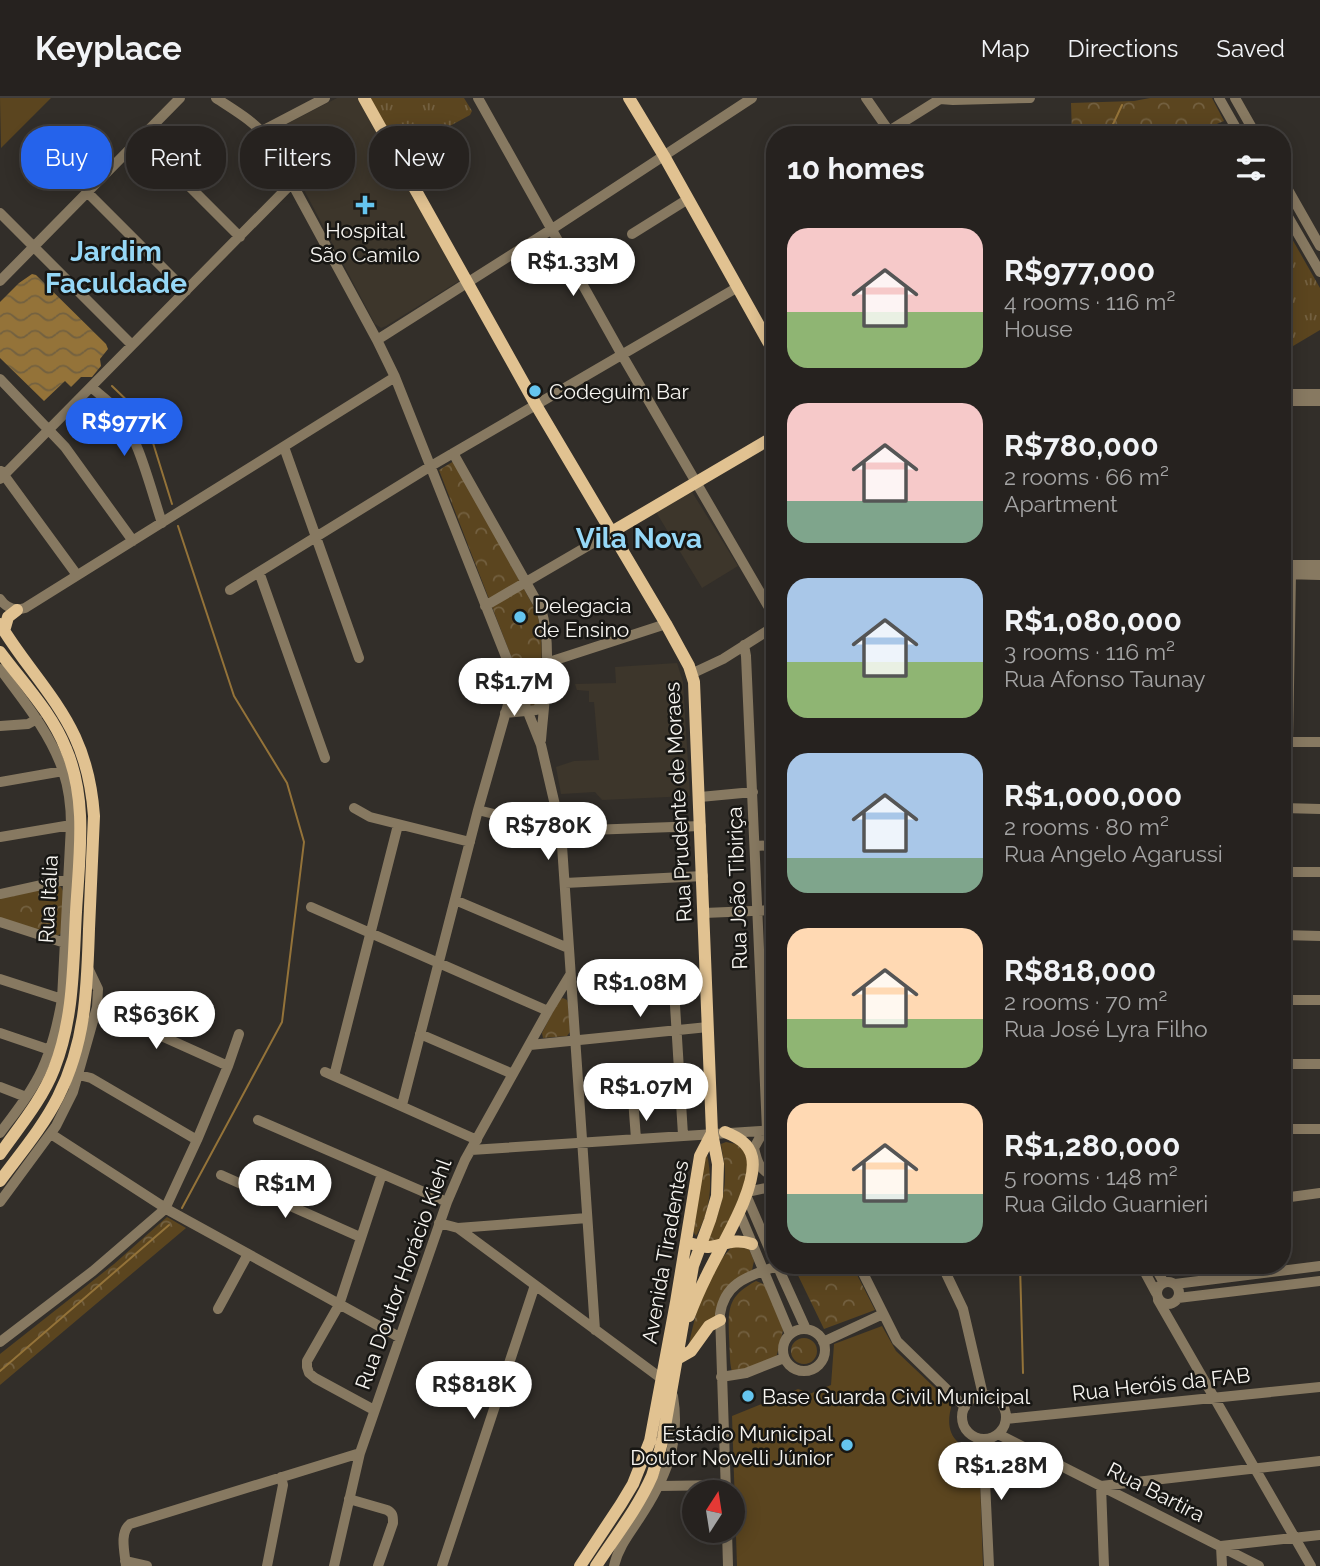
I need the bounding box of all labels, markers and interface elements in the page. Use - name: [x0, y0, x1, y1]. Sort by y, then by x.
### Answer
- text: Keyplace: [35, 29, 182, 68]
- text: Map: [981, 34, 1030, 63]
- text: Directions: [1068, 34, 1178, 63]
- text: Saved: [1216, 34, 1285, 63]
- chip: Buy: [21, 126, 112, 189]
- chip: Rent: [126, 126, 226, 189]
- chip: Filters: [240, 126, 355, 189]
- chip: New: [369, 126, 469, 189]
- icon: filters: [1232, 149, 1270, 187]
- text: 10 homes: [787, 151, 924, 186]
- marker: Hospital São Camilo: [355, 195, 375, 215]
- place label: Hospital São Camilo: [310, 218, 420, 267]
- district label: Jardim Faculdade: [45, 235, 187, 300]
- pin: R$1.33M: [508, 238, 638, 298]
- text: R$1.33M: [527, 247, 619, 274]
- text: R$977,000: [1004, 253, 1155, 288]
- icon: home: [843, 256, 927, 340]
- text: 4 rooms · 116 m²: [1004, 288, 1175, 315]
- text: House: [1004, 315, 1073, 342]
- place label: Codeguim Bar: [549, 379, 689, 404]
- marker: Codeguim Bar: [527, 383, 543, 399]
- pin: R$977K: [67, 398, 181, 458]
- text: R$977K: [82, 407, 166, 434]
- text: R$780,000: [1004, 428, 1159, 463]
- icon: home: [843, 431, 927, 515]
- text: 2 rooms · 66 m²: [1004, 463, 1169, 490]
- text: Apartment: [1004, 490, 1118, 517]
- district label: Vila Nova: [576, 522, 702, 555]
- place label: Delegacia de Ensino: [534, 593, 631, 642]
- text: R$1,080,000: [1004, 603, 1182, 638]
- icon: home: [843, 606, 927, 690]
- marker: Delegacia de Ensino: [512, 609, 528, 625]
- text: 3 rooms · 116 m²: [1004, 638, 1175, 665]
- pin: R$1.7M: [457, 658, 571, 718]
- text: Rua Afonso Taunay: [1004, 665, 1206, 692]
- text: R$1.7M: [475, 667, 553, 694]
- street label: Rua Prudente de Moraes: [659, 681, 697, 923]
- text: R$1,000,000: [1004, 778, 1182, 813]
- icon: home: [843, 781, 927, 865]
- pin: R$780K: [491, 802, 605, 862]
- street label: Rua João Tibiriça: [722, 806, 752, 970]
- text: R$780K: [505, 811, 591, 838]
- text: 2 rooms · 80 m²: [1004, 813, 1169, 840]
- text: Rua Angelo Agarussi: [1004, 840, 1223, 867]
- street label: Rua Itália: [33, 854, 63, 944]
- text: R$818,000: [1004, 953, 1156, 988]
- icon: home: [843, 956, 927, 1040]
- pin: R$1.08M: [575, 960, 705, 1019]
- text: R$1.08M: [593, 968, 687, 995]
- text: 2 rooms · 70 m²: [1004, 988, 1167, 1015]
- pin: R$636K: [99, 992, 213, 1051]
- text: R$636K: [113, 1000, 199, 1027]
- text: Rua José Lyra Filho: [1004, 1015, 1208, 1042]
- pin: R$1.07M: [581, 1063, 711, 1123]
- text: R$1.07M: [599, 1072, 693, 1099]
- text: R$1,280,000: [1004, 1128, 1180, 1163]
- icon: home: [843, 1131, 927, 1215]
- street label: Rua Doutor Horácio Kiehl: [350, 1155, 456, 1393]
- street label: Avenida Tiradentes: [637, 1158, 693, 1346]
- pin: R$1M: [244, 1160, 326, 1220]
- text: 5 rooms · 148 m²: [1004, 1163, 1178, 1190]
- text: R$1M: [254, 1169, 316, 1196]
- text: Rua Gildo Guarnieri: [1004, 1190, 1208, 1217]
- pin: R$818K: [417, 1362, 531, 1421]
- street label: Rua Heróis da FAB: [1071, 1362, 1251, 1406]
- text: R$818K: [432, 1370, 516, 1397]
- place label: Base Guarda Civil Municipal: [762, 1384, 1031, 1409]
- marker: Base Guarda Civil Municipal: [740, 1388, 756, 1404]
- place label: Estádio Municipal Doutor Novelli Júnior: [630, 1421, 834, 1470]
- marker: Estádio Municipal Doutor Novelli Júnior: [839, 1437, 855, 1453]
- pin: R$1.28M: [936, 1442, 1066, 1502]
- text: R$1.28M: [954, 1451, 1048, 1478]
- street label: Rua Bartira: [1103, 1457, 1209, 1527]
- north arrow: [682, 1480, 746, 1544]
- map controls: [682, 1480, 745, 1543]

